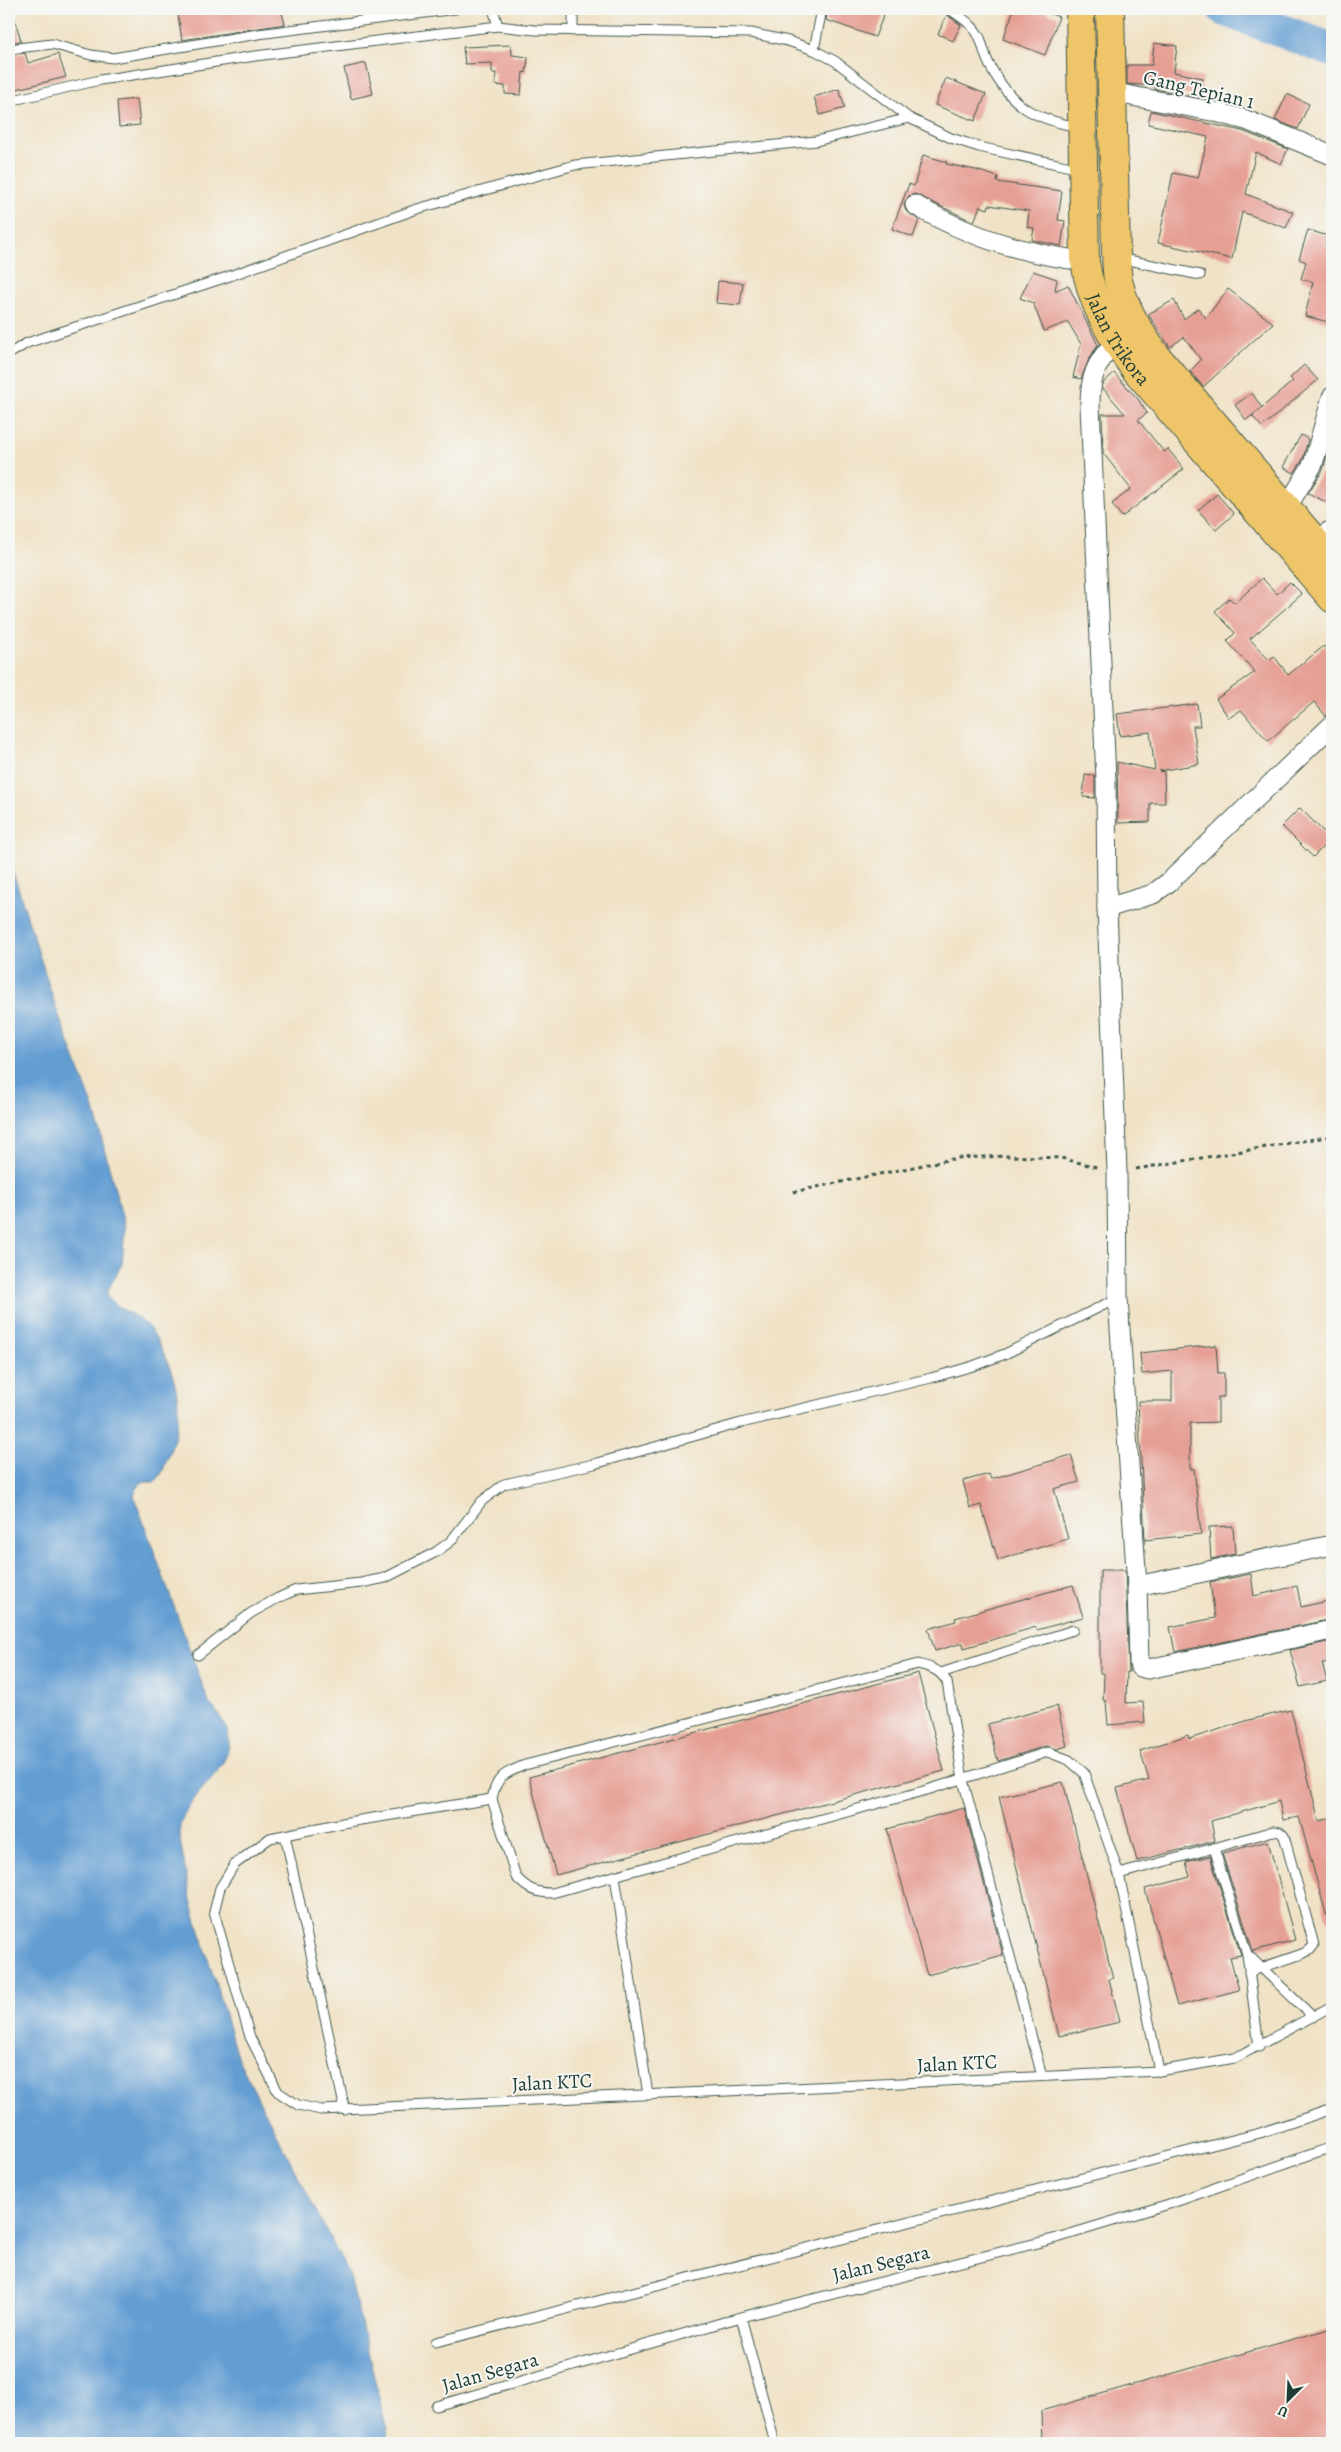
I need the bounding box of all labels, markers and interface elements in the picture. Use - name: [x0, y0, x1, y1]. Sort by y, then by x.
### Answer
- street label: Gang Tepian 1: [1141, 64, 1257, 115]
- street label: Jalan Trikora: [1080, 289, 1157, 392]
- street label: Jalan KTC: [916, 2048, 998, 2079]
- street label: Jalan KTC: [511, 2067, 593, 2098]
- street label: Jalan Segara: [830, 2238, 933, 2289]
- street label: Jalan Segara: [439, 2346, 542, 2399]
- north arrow: [1264, 2374, 1314, 2424]
- text: U: [1275, 2401, 1291, 2422]

